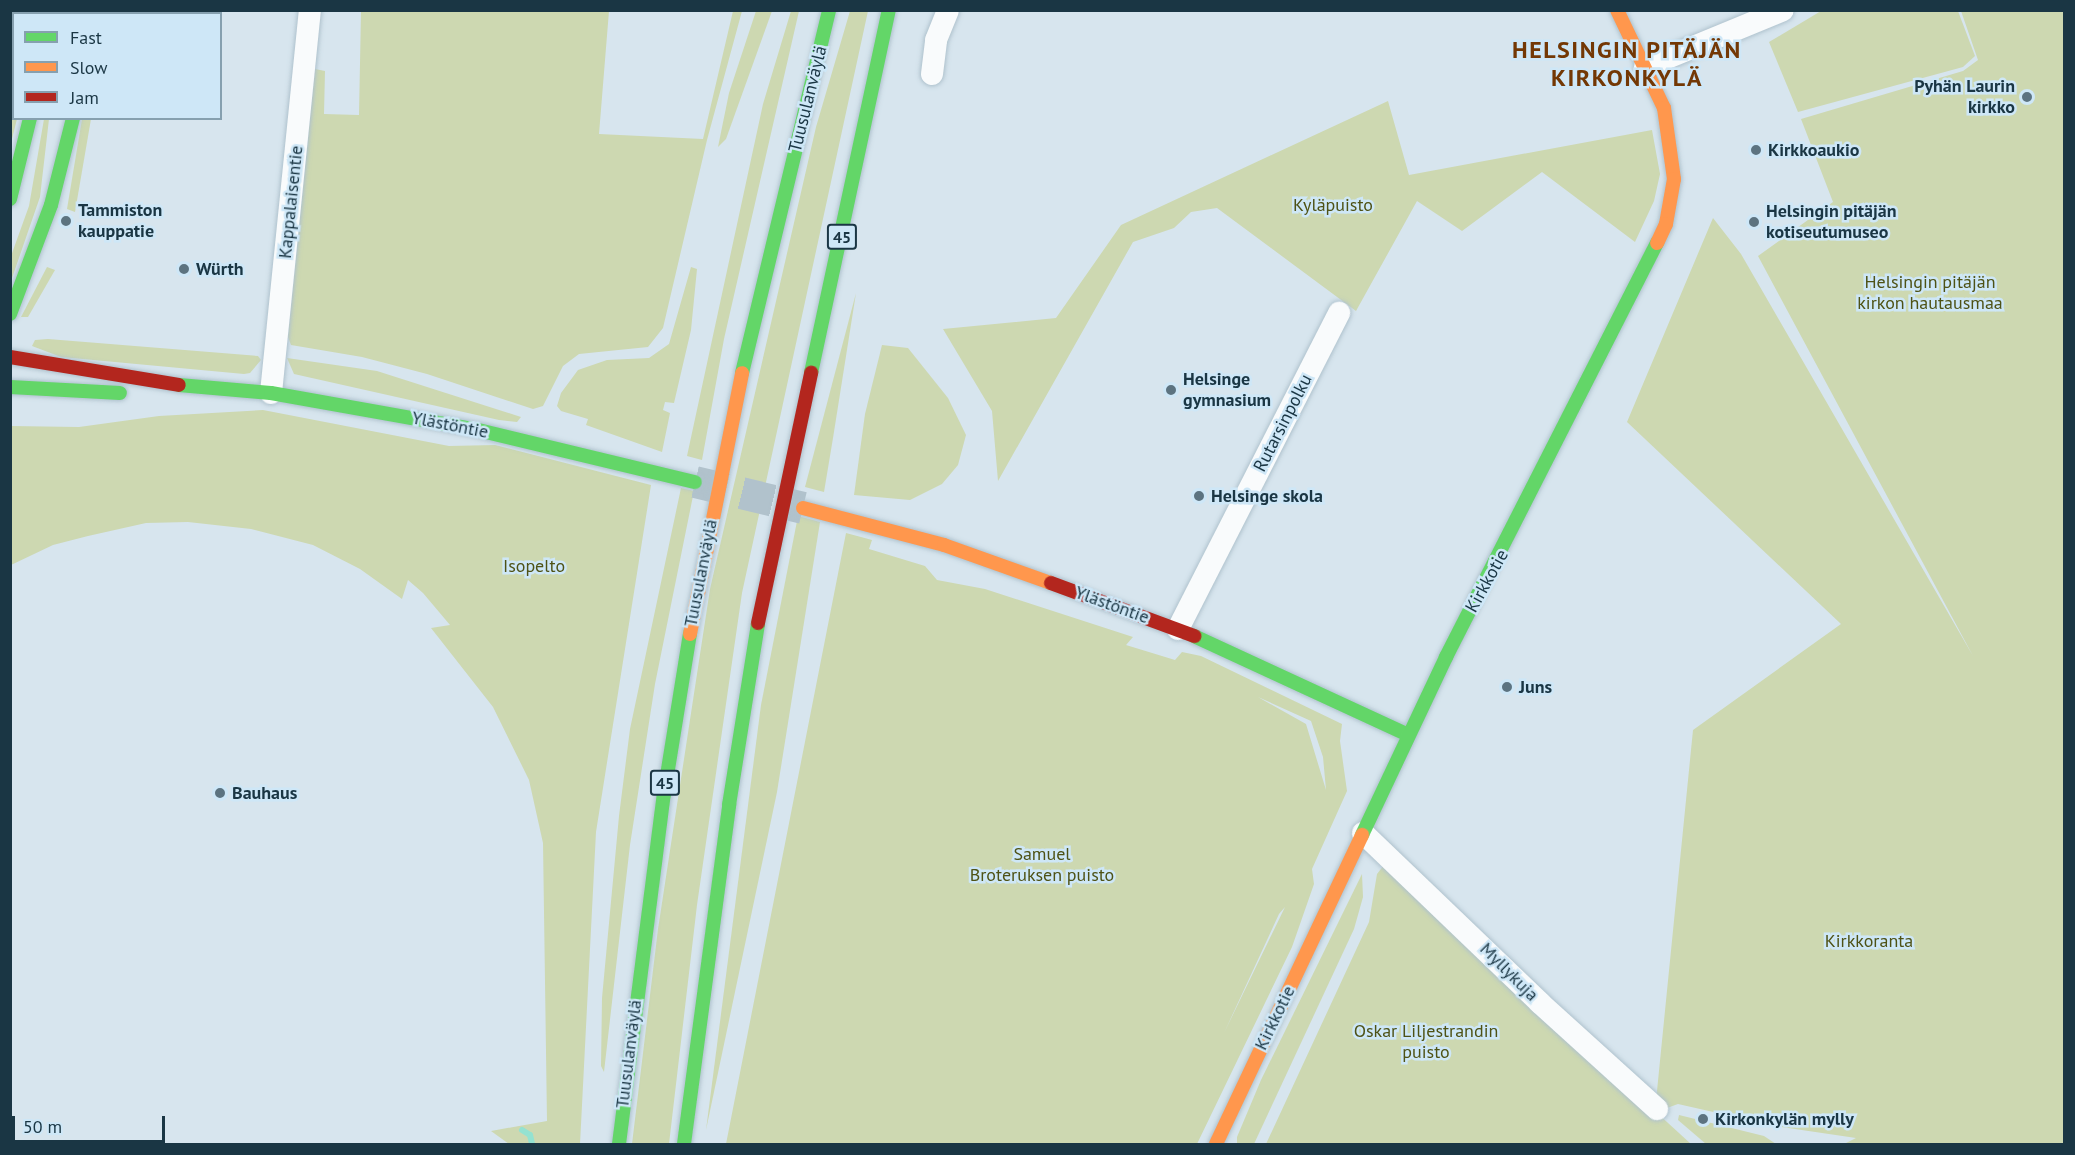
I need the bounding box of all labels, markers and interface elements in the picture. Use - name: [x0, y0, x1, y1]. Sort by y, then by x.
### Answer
- legend: [12, 12, 222, 120]
- text: Fast: [70, 26, 102, 49]
- district label: HELSINGIN PITÄJÄN KIRKONKYLÄ: [1512, 36, 1742, 92]
- street label: Tuusulanväylä: [784, 44, 832, 154]
- text: Slow: [70, 56, 108, 79]
- place label: Pyhän Laurin kirkko: [1914, 76, 2015, 118]
- text: Jam: [70, 86, 99, 109]
- marker: Pyhän Laurin kirkko: [2020, 90, 2034, 104]
- place label: Kirkkoaukio: [1768, 139, 1859, 161]
- marker: Kirkkoaukio: [1749, 143, 1763, 157]
- street label: Kappalaisentie: [274, 144, 308, 260]
- park label: Kyläpuisto: [1293, 194, 1373, 216]
- place label: Tammiston kauppatie: [78, 200, 162, 242]
- place label: Helsingin pitäjän kotiseutumuseo: [1766, 201, 1897, 244]
- marker: Tammiston kauppatie: [59, 214, 73, 228]
- marker: Helsingin pitäjän kotiseutumuseo: [1747, 215, 1761, 229]
- road number: 45: [826, 224, 858, 250]
- place label: Würth: [196, 258, 244, 280]
- marker: Würth: [177, 262, 191, 276]
- park label: Helsingin pitäjän kirkon hautausmaa: [1857, 272, 2003, 314]
- place label: Helsinge gymnasium: [1183, 369, 1271, 412]
- street label: Rutarsinpolku: [1249, 371, 1317, 475]
- marker: Helsinge gymnasium: [1164, 383, 1178, 397]
- street label: Ylästöntie: [410, 407, 490, 443]
- place label: Helsinge skola: [1211, 485, 1323, 507]
- marker: Helsinge skola: [1192, 489, 1206, 503]
- street label: Tuusulanväylä: [680, 517, 722, 629]
- street label: Kirkkotie: [1461, 546, 1513, 616]
- park label: Isopelto: [503, 555, 565, 577]
- street label: Ylästöntie: [1072, 582, 1152, 628]
- place label: Juns: [1519, 676, 1552, 698]
- marker: Juns: [1500, 680, 1514, 694]
- road number: 45: [648, 770, 682, 796]
- place label: Bauhaus: [232, 782, 297, 804]
- marker: Bauhaus: [213, 786, 227, 800]
- park label: Samuel Broteruksen puisto: [970, 844, 1114, 886]
- park label: Kirkkoranta: [1825, 930, 1913, 952]
- street label: Myllykuja: [1475, 938, 1543, 1006]
- street label: Kirkkotie: [1250, 982, 1300, 1054]
- street label: Tuusulanväylä: [612, 999, 646, 1109]
- park label: Oskar Liljestrandin puisto: [1354, 1021, 1498, 1064]
- scale bar: [15, 1104, 168, 1142]
- place label: Kirkonkylän mylly: [1715, 1108, 1854, 1130]
- marker: Kirkonkylän mylly: [1696, 1112, 1710, 1126]
- text: 50 m: [23, 1115, 62, 1138]

